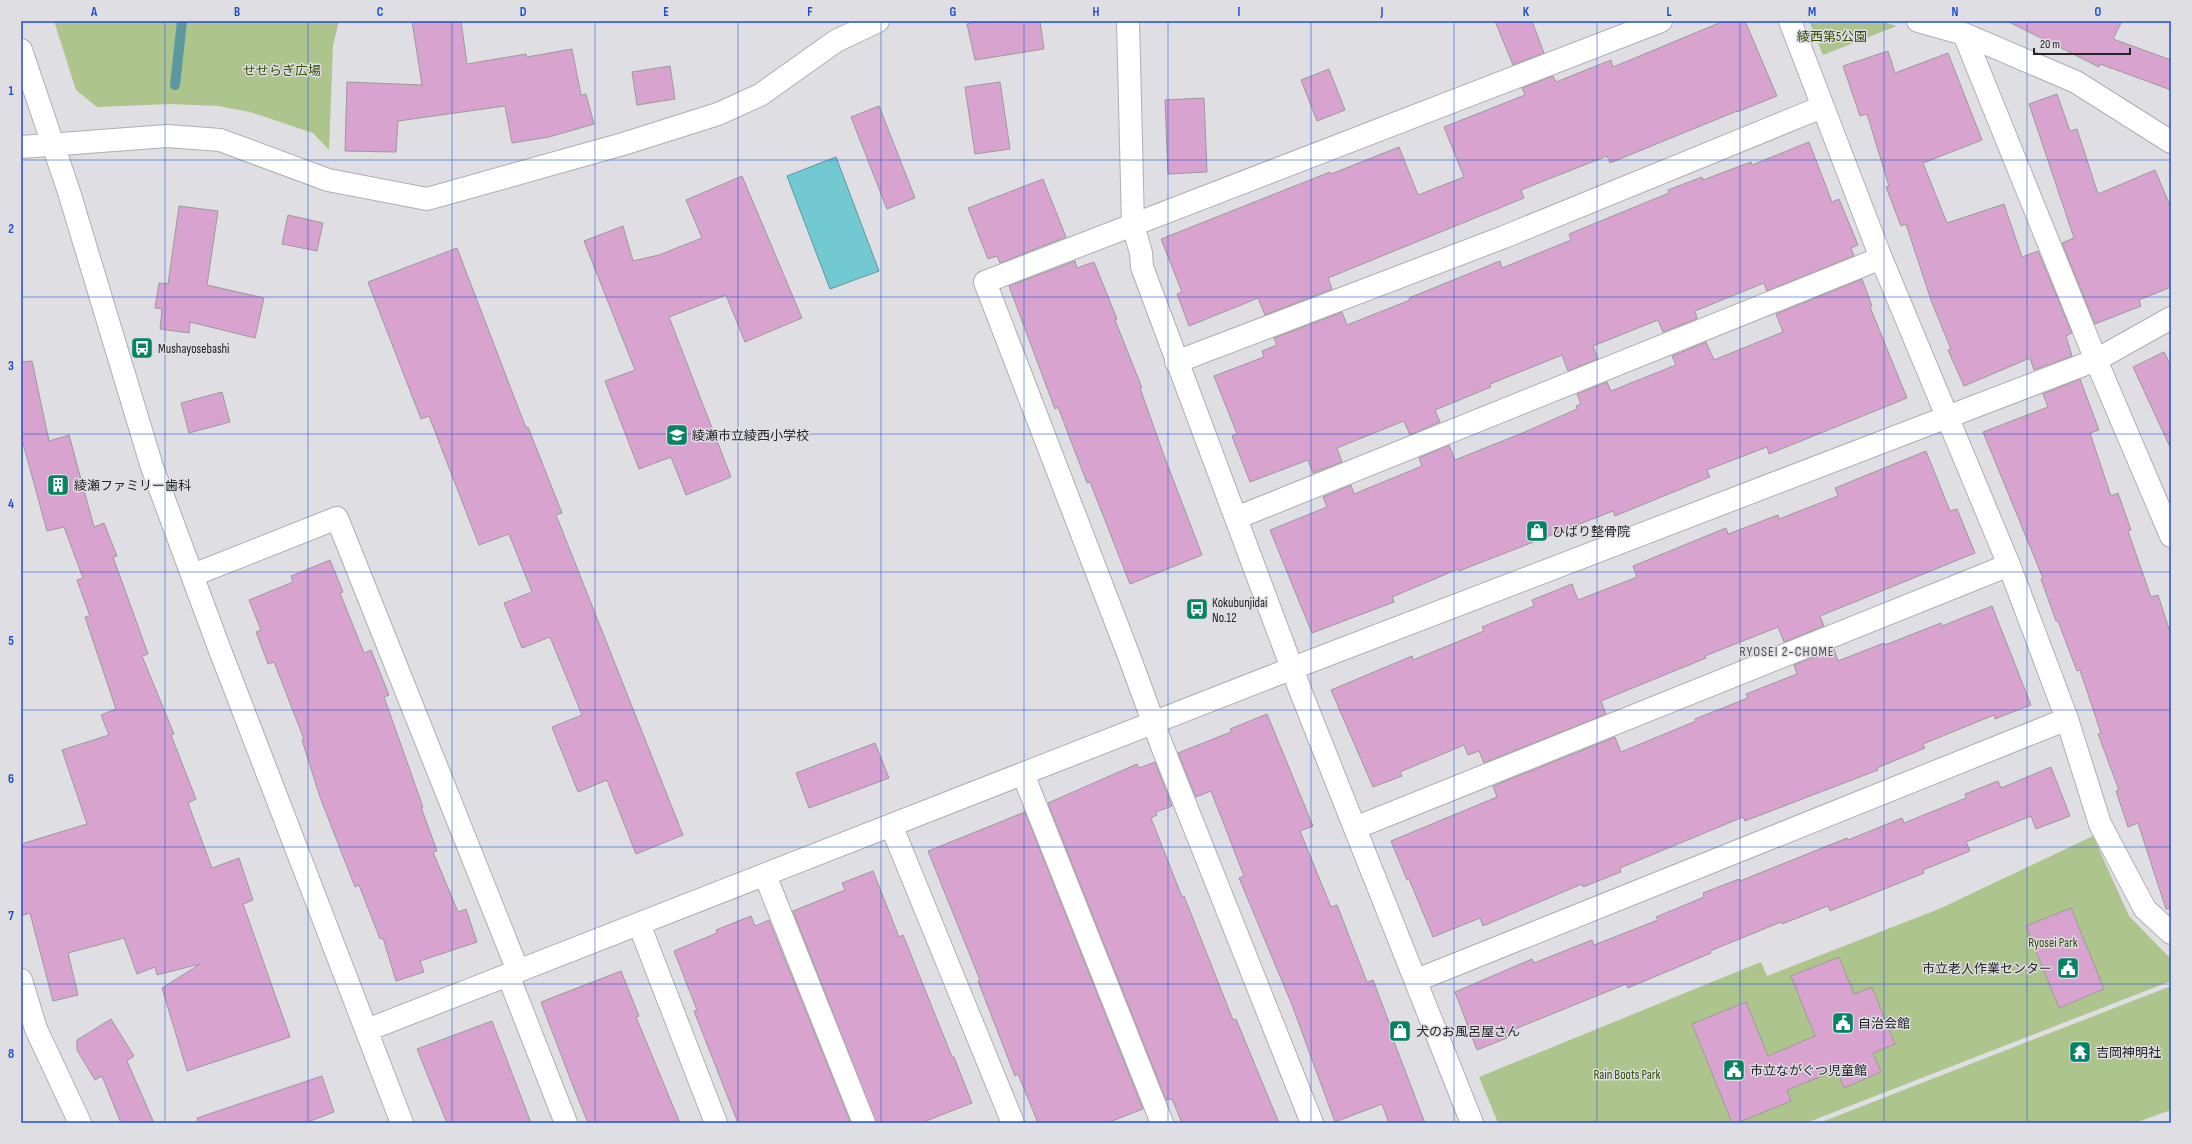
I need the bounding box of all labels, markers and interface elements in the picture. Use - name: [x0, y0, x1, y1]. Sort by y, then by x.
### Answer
- text: A: [90, 4, 98, 20]
- text: B: [234, 4, 240, 20]
- text: C: [377, 4, 384, 20]
- text: D: [520, 4, 527, 20]
- text: E: [663, 4, 669, 20]
- text: F: [807, 4, 813, 20]
- text: G: [950, 4, 957, 20]
- text: H: [1093, 4, 1100, 20]
- text: I: [1238, 4, 1241, 20]
- text: J: [1380, 4, 1384, 20]
- text: K: [1523, 4, 1530, 20]
- text: L: [1666, 4, 1672, 20]
- text: M: [1808, 4, 1816, 20]
- text: N: [1952, 4, 1959, 20]
- text: O: [2095, 4, 2102, 20]
- park label: 綾西第5公園: [1797, 29, 1867, 45]
- scale bar: [2034, 30, 2130, 56]
- text: 20 m: [2040, 37, 2060, 52]
- park label: せせらぎ広場: [243, 63, 321, 79]
- text: 1: [8, 83, 14, 99]
- text: 2: [8, 221, 14, 237]
- bus stop icon: Mushayosebashi: [129, 335, 155, 361]
- place label: Mushayosebashi: [158, 341, 230, 357]
- text: 3: [8, 358, 14, 374]
- school or university icon: 綾瀬市立綾西小学校: [664, 422, 690, 448]
- place label: 綾瀬市立綾西小学校: [692, 428, 809, 444]
- building icon: 綾瀬ファミリー歯科: [45, 472, 71, 498]
- place label: 綾瀬ファミリー歯科: [74, 478, 191, 494]
- text: 4: [8, 496, 14, 512]
- shop icon: ひばり整骨院: [1524, 518, 1550, 544]
- place label: ひばり整骨院: [1552, 524, 1630, 540]
- place label: Kokubunjidai No.12: [1212, 595, 1267, 626]
- bus stop icon: Kokubunjidai No.12: [1184, 596, 1210, 622]
- text: 5: [8, 633, 14, 649]
- district label: RYOSEI 2-CHOME: [1739, 643, 1835, 660]
- text: 6: [8, 771, 14, 787]
- text: 7: [8, 908, 14, 924]
- park label: Ryosei Park: [2028, 935, 2078, 951]
- public building icon: 市立老人作業センター: [2055, 955, 2081, 981]
- place label: 市立老人作業センター: [1922, 961, 2052, 977]
- public building icon: 自治会館: [1830, 1010, 1856, 1036]
- place label: 自治会館: [1858, 1016, 1910, 1032]
- shop icon: 犬のお風呂屋さん: [1387, 1018, 1413, 1044]
- place label: 犬のお風呂屋さん: [1416, 1024, 1520, 1040]
- temple icon: 吉岡神明社: [2067, 1039, 2093, 1065]
- place label: 吉岡神明社: [2096, 1045, 2161, 1061]
- text: 8: [8, 1046, 14, 1062]
- public building icon: 市立ながぐつ児童館: [1721, 1057, 1747, 1083]
- place label: 市立ながぐつ児童館: [1750, 1063, 1867, 1079]
- park label: Rain Boots Park: [1593, 1067, 1661, 1083]

